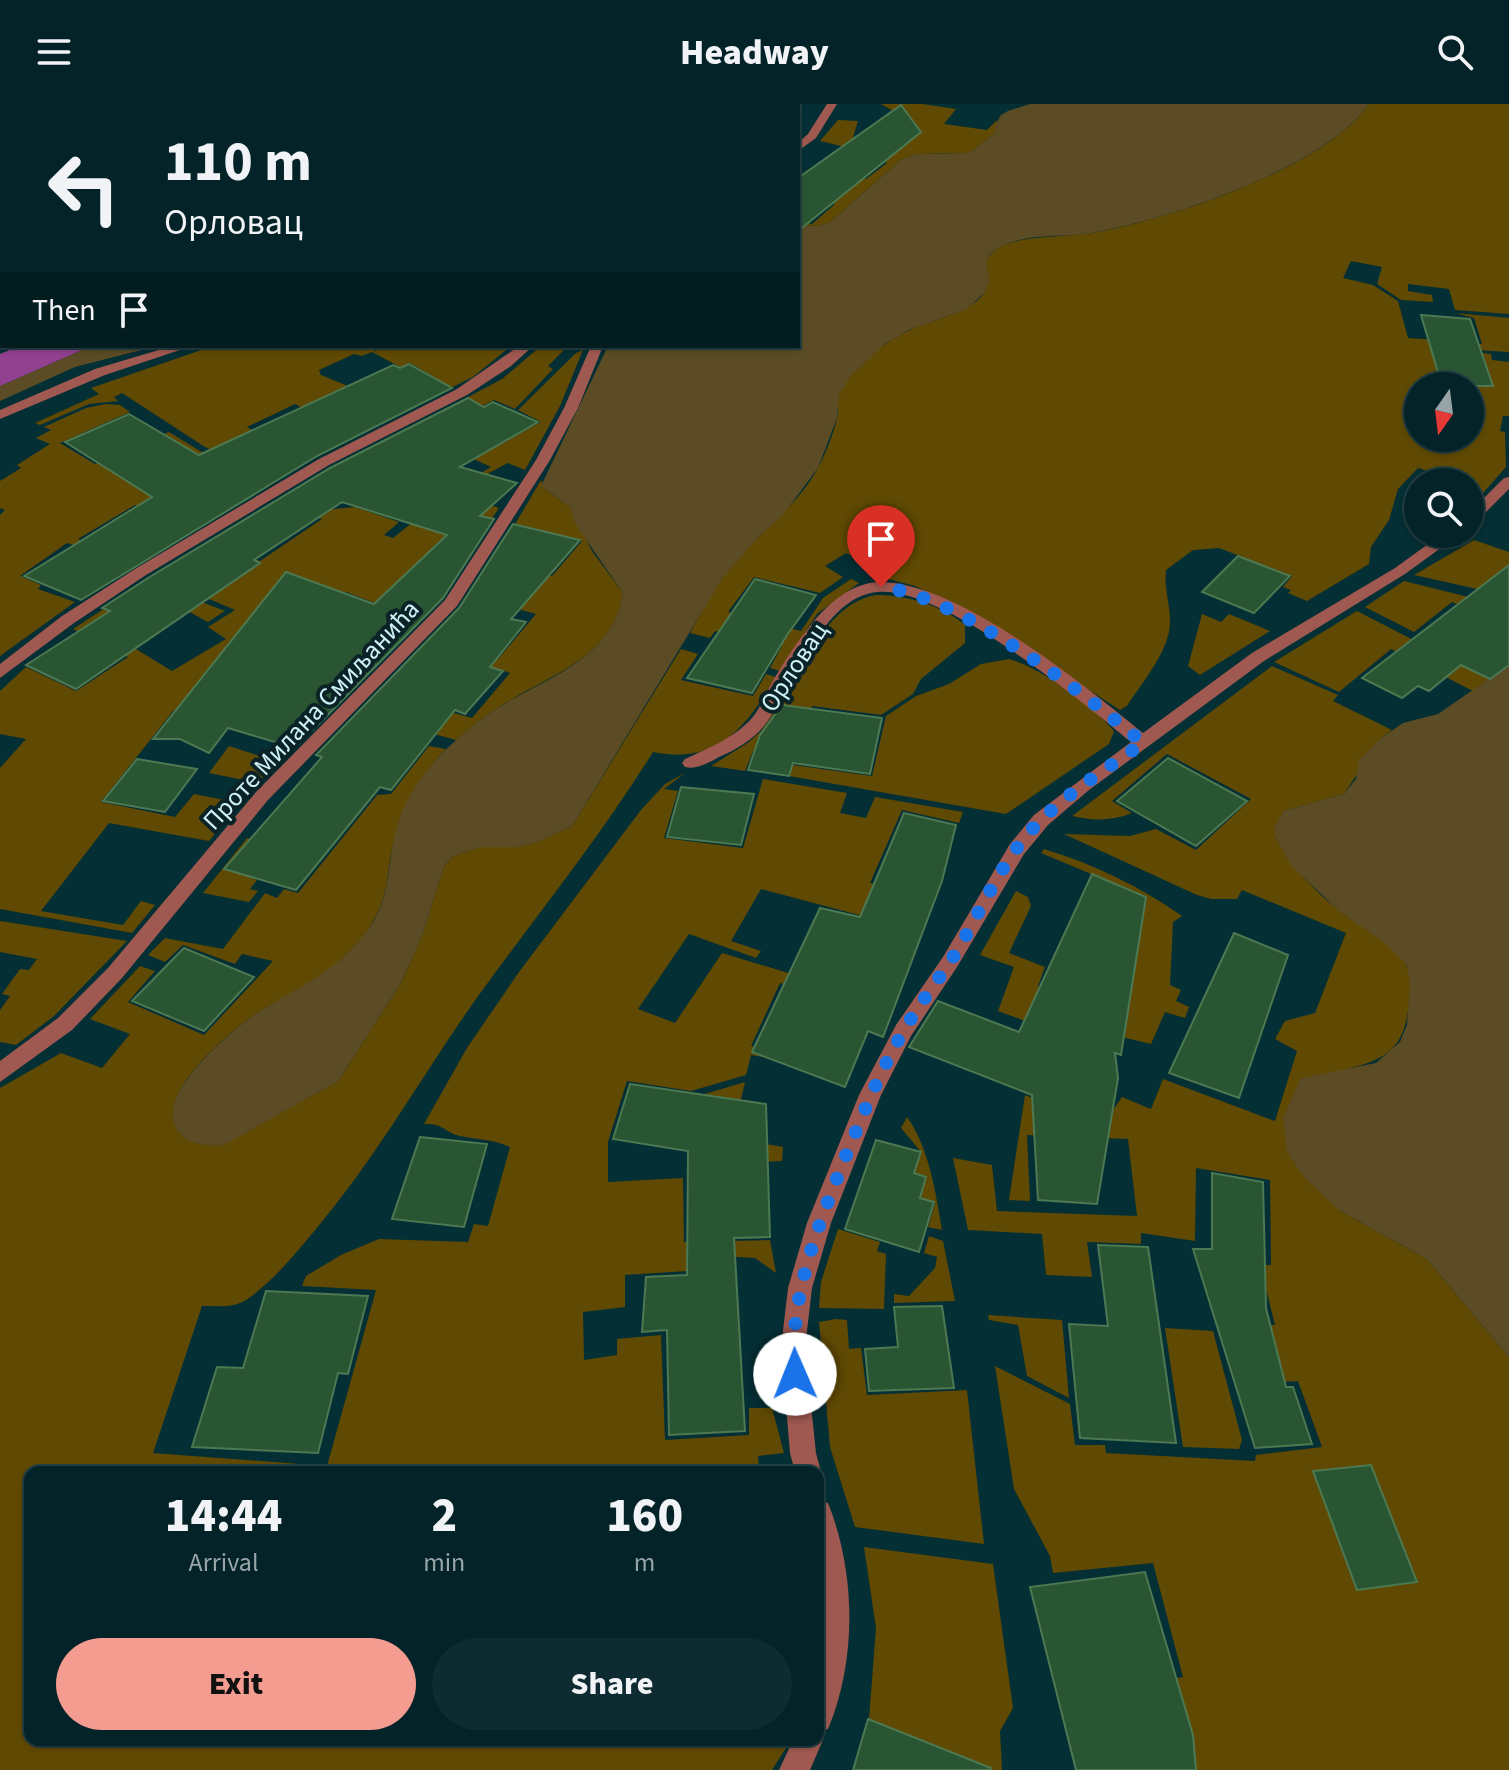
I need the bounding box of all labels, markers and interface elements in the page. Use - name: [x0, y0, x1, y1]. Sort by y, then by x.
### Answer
- text: Headway: [680, 27, 829, 78]
- icon: menu: [32, 30, 76, 74]
- icon: search: [1433, 30, 1477, 74]
- text: 110 m: [164, 123, 312, 202]
- icon: left: [32, 136, 136, 240]
- text: Орловац: [164, 197, 303, 248]
- icon: arrive: [112, 288, 156, 332]
- text: Then: [32, 289, 96, 332]
- north arrow: [1404, 372, 1484, 452]
- map controls: [1404, 372, 1484, 548]
- button: search: [1404, 468, 1484, 548]
- pin: [847, 505, 915, 587]
- icon: arrive: [859, 517, 903, 561]
- street label: Проте Милана Смиљанића: [194, 592, 428, 838]
- street label: Орловац: [751, 615, 837, 719]
- position arrow: [753, 1332, 837, 1416]
- text: 14:44: [165, 1482, 282, 1550]
- text: 2: [431, 1482, 457, 1550]
- text: 160: [606, 1482, 683, 1550]
- text: Arrival: [189, 1544, 259, 1581]
- text: min: [423, 1544, 465, 1581]
- text: m: [634, 1544, 655, 1581]
- button: Exit: [56, 1638, 416, 1730]
- button: Share: [432, 1638, 792, 1730]

